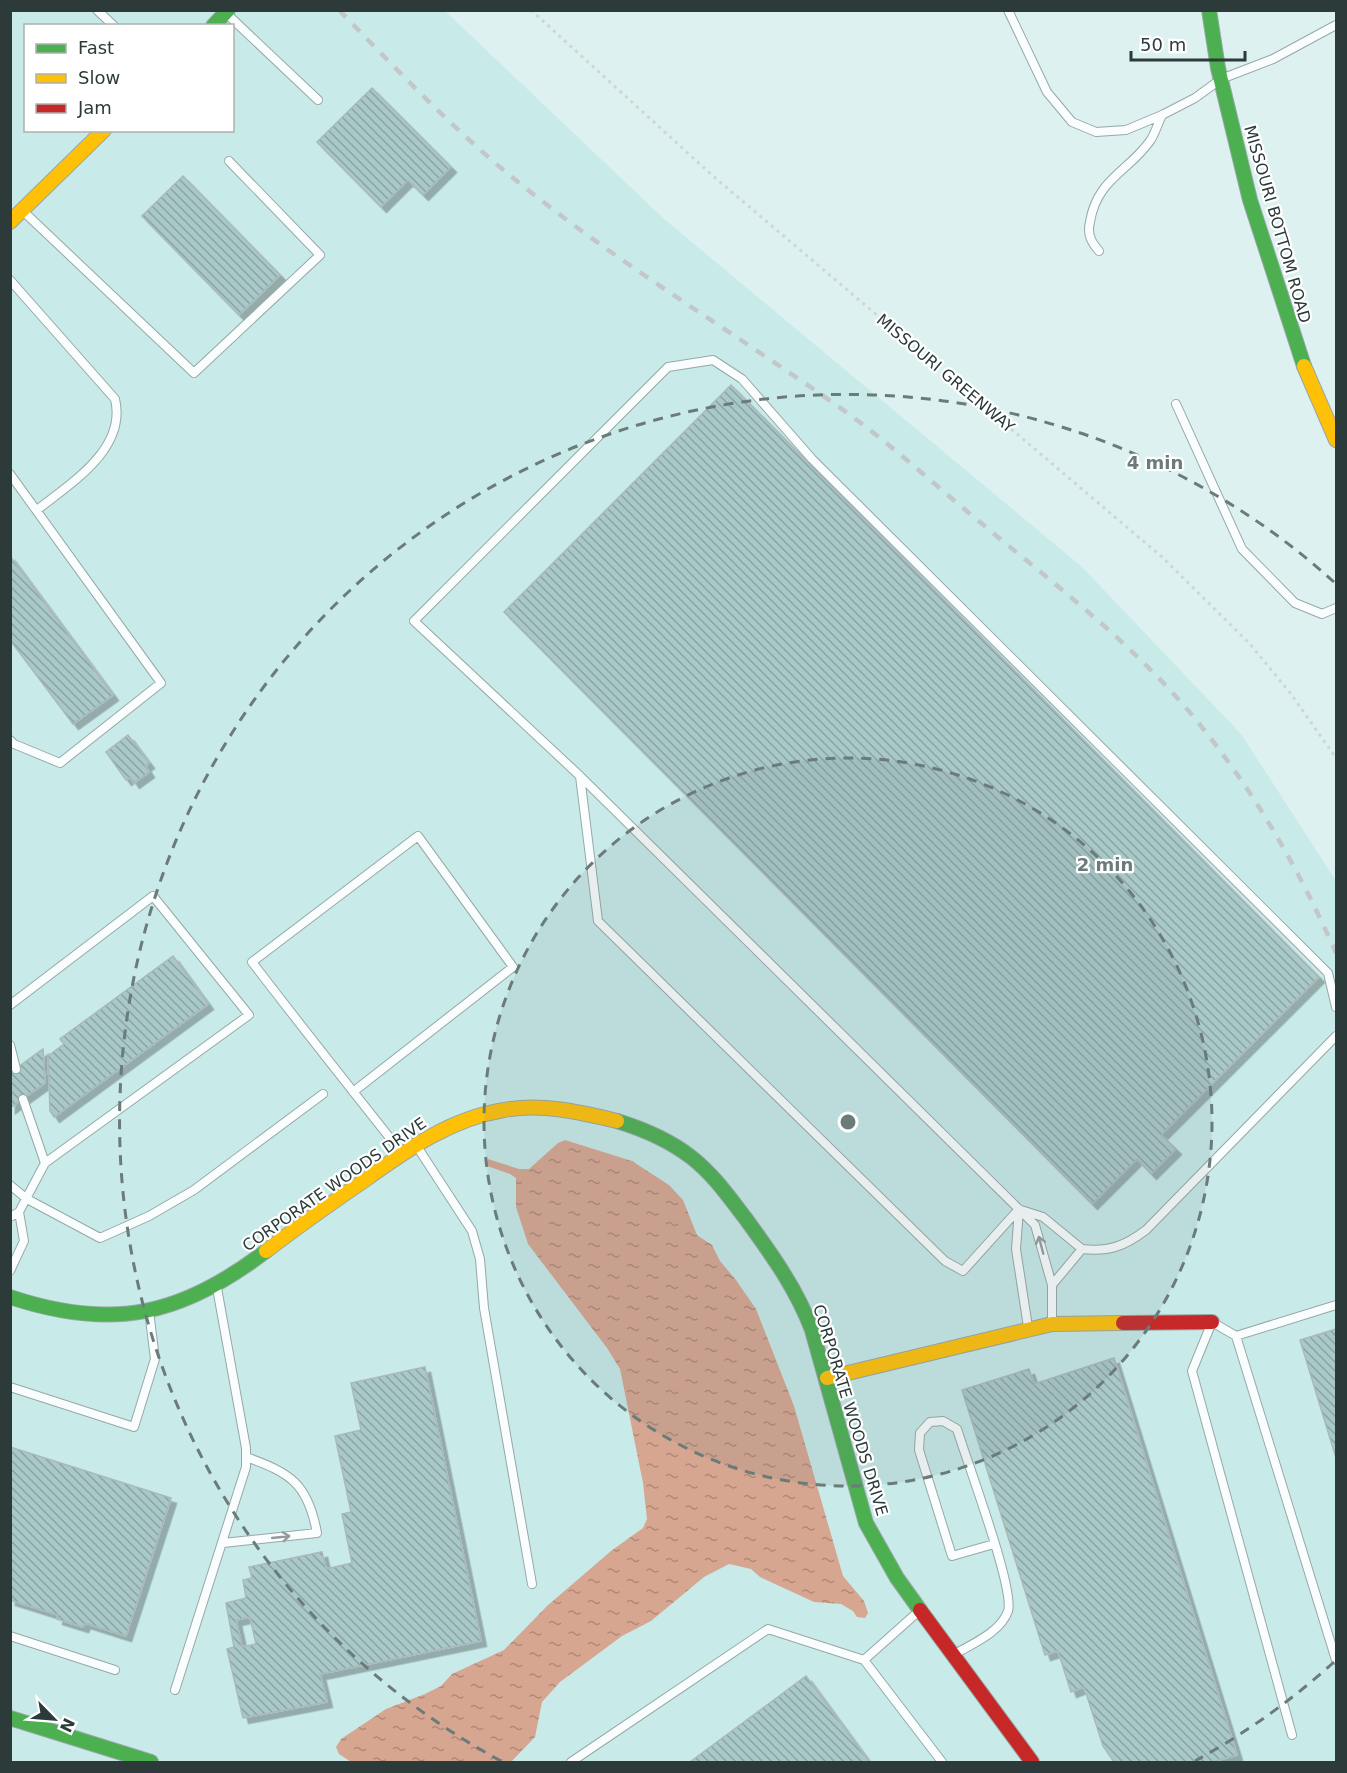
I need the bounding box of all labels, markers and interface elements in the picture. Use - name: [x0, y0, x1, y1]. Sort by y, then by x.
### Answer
- legend: [24, 24, 234, 132]
- scale bar: [1131, 24, 1245, 62]
- text: 50 m: [1140, 34, 1186, 55]
- text: Fast: [78, 37, 114, 58]
- text: Slow: [78, 67, 120, 88]
- text: Jam: [77, 97, 112, 118]
- street label: MISSOURI BOTTOM ROAD: [1240, 123, 1315, 325]
- street label: MISSOURI GREENWAY: [873, 310, 1019, 437]
- text: 4 min: [1127, 452, 1183, 473]
- text: 2 min: [1077, 854, 1133, 875]
- centre of rings: [838, 1112, 858, 1132]
- street label: CORPORATE WOODS DRIVE: [239, 1114, 430, 1255]
- one-way arrow: [1034, 1236, 1046, 1255]
- street label: CORPORATE WOODS DRIVE: [809, 1302, 892, 1518]
- one-way arrow: [271, 1531, 291, 1542]
- north arrow: [24, 1689, 84, 1749]
- text: N: [56, 1715, 79, 1735]

